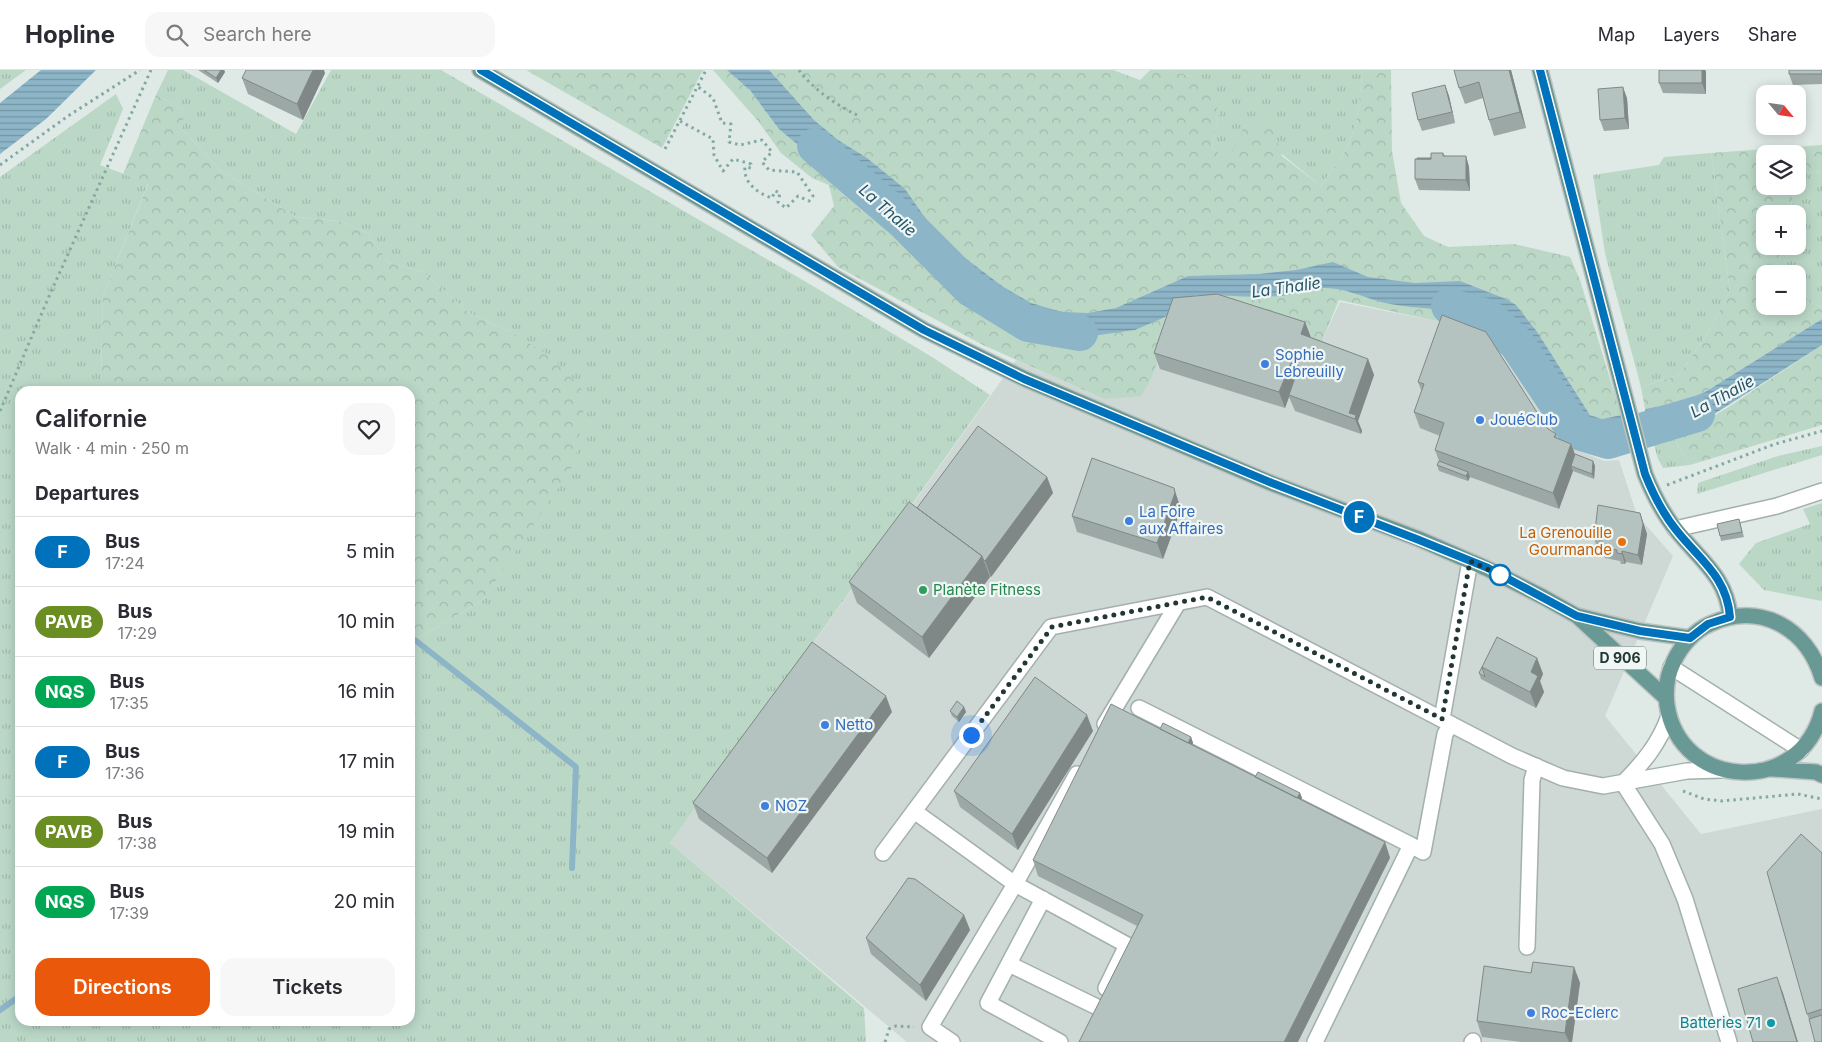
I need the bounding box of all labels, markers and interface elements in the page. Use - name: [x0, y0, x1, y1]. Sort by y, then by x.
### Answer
- search box: [145, 12, 495, 57]
- text: Hopline: [25, 20, 115, 49]
- icon: search: [163, 21, 191, 49]
- text: Search here: [203, 23, 312, 46]
- text: Map: [1598, 24, 1635, 45]
- text: Layers: [1663, 24, 1720, 45]
- text: Share: [1748, 24, 1797, 45]
- north arrow: [1756, 85, 1806, 135]
- map controls: [1756, 85, 1806, 315]
- button: layers: [1756, 145, 1806, 195]
- water label: La Thalie: [855, 180, 921, 240]
- button: +: [1756, 205, 1806, 255]
- button: −: [1756, 265, 1806, 315]
- water label: La Thalie: [1250, 272, 1322, 302]
- place label: Sophie Lebreuilly: [1275, 345, 1344, 381]
- marker: Sophie Lebreuilly: [1259, 358, 1271, 370]
- water label: La Thalie: [1687, 370, 1757, 422]
- button: heart: [343, 403, 395, 455]
- text: Californie: [35, 404, 147, 433]
- place label: JouéClub: [1490, 410, 1558, 429]
- marker: JouéClub: [1474, 414, 1486, 426]
- text: Walk · 4 min · 250 m: [35, 438, 189, 458]
- text: Departures: [35, 482, 139, 505]
- line badge: F: [1343, 501, 1375, 533]
- place label: La Foire aux Affaires: [1139, 502, 1224, 538]
- text: F: [1354, 506, 1364, 527]
- marker: La Foire aux Affaires: [1123, 515, 1135, 527]
- place label: La Grenouille Gourmande: [1519, 523, 1612, 559]
- text: Bus: [105, 530, 140, 553]
- marker: La Grenouille Gourmande: [1616, 536, 1628, 548]
- text: 5 min: [346, 540, 395, 563]
- text: F: [57, 541, 68, 562]
- text: 17:24: [105, 553, 144, 573]
- unlabelled marker: [1489, 564, 1511, 586]
- place label: Planète Fitness: [933, 580, 1041, 599]
- marker: Planète Fitness: [917, 584, 929, 596]
- text: Bus: [118, 600, 153, 623]
- text: 10 min: [337, 610, 395, 633]
- text: PAVB: [45, 611, 93, 632]
- text: 17:29: [118, 623, 157, 643]
- road number: D 906: [1594, 646, 1646, 670]
- text: Bus: [110, 670, 145, 693]
- text: 16 min: [338, 680, 395, 703]
- text: NQS: [45, 681, 85, 702]
- text: 17:35: [110, 693, 149, 713]
- place label: Netto: [835, 715, 873, 734]
- marker: Netto: [819, 719, 831, 731]
- your location: [959, 723, 984, 748]
- text: Bus: [105, 740, 140, 763]
- text: 17 min: [339, 750, 395, 773]
- text: F: [57, 751, 68, 772]
- text: 17:36: [105, 763, 144, 783]
- place label: NOZ: [775, 796, 807, 815]
- marker: NOZ: [759, 800, 771, 812]
- text: Bus: [118, 810, 153, 833]
- text: 19 min: [338, 820, 395, 843]
- text: PAVB: [45, 821, 93, 842]
- text: 17:38: [118, 833, 157, 853]
- text: Bus: [110, 880, 145, 903]
- text: 20 min: [334, 890, 395, 913]
- text: NQS: [45, 891, 85, 912]
- text: 17:39: [110, 903, 149, 923]
- button: Directions: [35, 958, 210, 1016]
- button: Tickets: [220, 958, 395, 1016]
- place label: Roc-Eclerc: [1541, 1003, 1619, 1022]
- marker: Roc-Eclerc: [1525, 1007, 1537, 1019]
- place label: Batteries 71: [1680, 1013, 1761, 1032]
- marker: Batteries 71: [1765, 1017, 1777, 1029]

